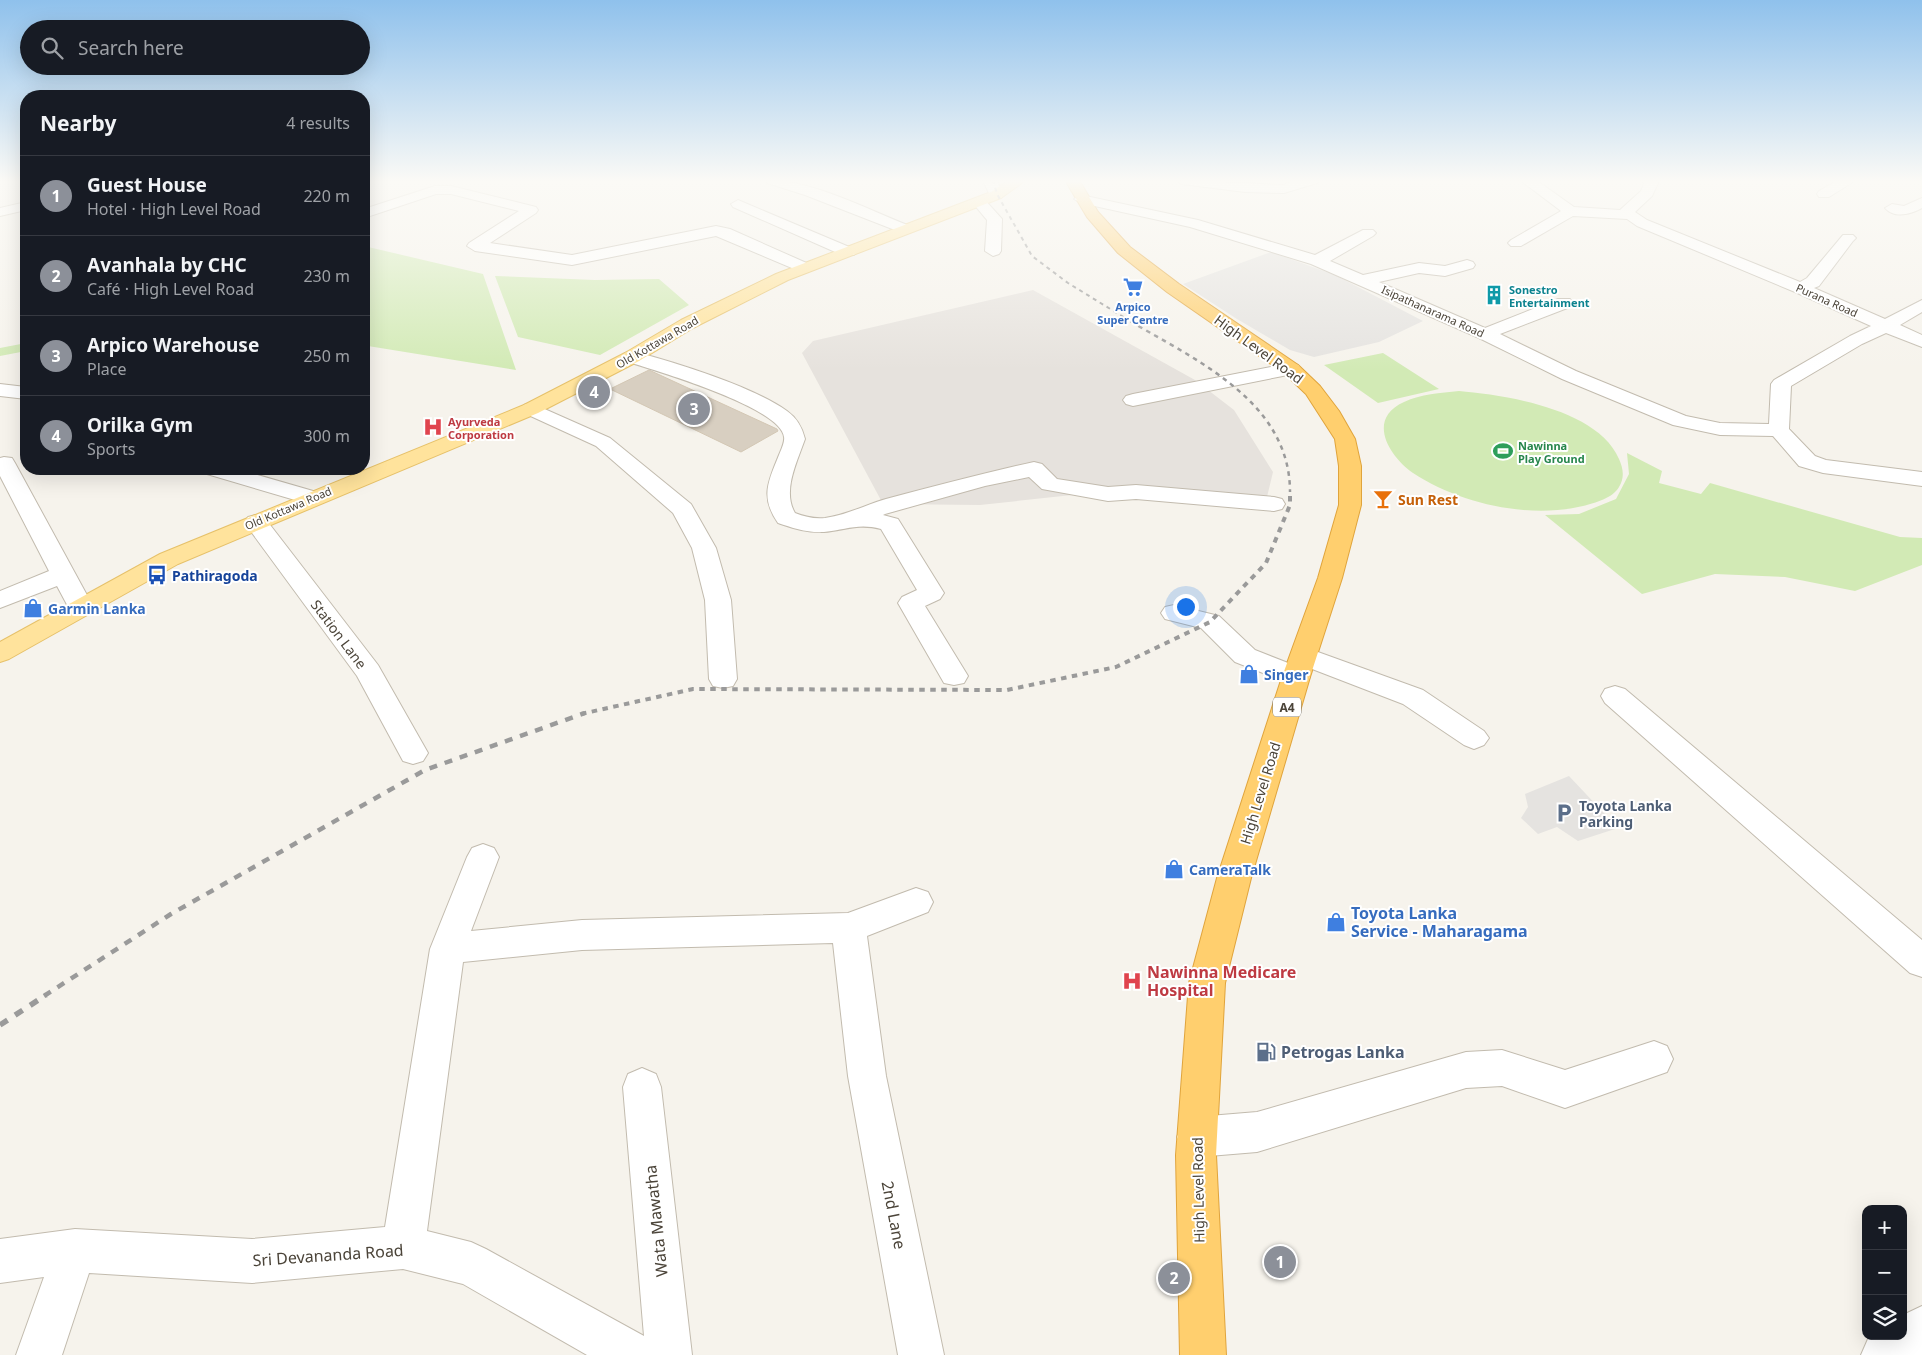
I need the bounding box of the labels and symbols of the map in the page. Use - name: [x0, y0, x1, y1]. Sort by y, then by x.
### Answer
- supermarket icon: Arpico Super Centre: [1122, 276, 1144, 298]
- street label: Purana Road: [1794, 280, 1860, 320]
- street label: Isipathanarama Road: [1379, 282, 1487, 340]
- place label: Sonestro Entertainment: [1509, 282, 1590, 310]
- building icon: Sonestro Entertainment: [1483, 284, 1505, 306]
- place label: Arpico Super Centre: [1097, 299, 1169, 327]
- street label: High Level Road: [1211, 310, 1307, 388]
- street label: Old Kottawa Road: [613, 312, 701, 372]
- pin: 4: [578, 373, 610, 411]
- pin: 3: [678, 390, 710, 428]
- place label: Ayurveda Corporation: [448, 414, 514, 442]
- hospital icon: Ayurveda Corporation: [422, 416, 444, 438]
- place label: Nawinna Play Ground: [1518, 438, 1585, 466]
- sports icon: Nawinna Play Ground: [1492, 440, 1514, 462]
- street label: Old Kottawa Road: [242, 483, 334, 533]
- bar icon: Sun Rest: [1372, 488, 1394, 510]
- place label: Sun Rest: [1398, 490, 1458, 509]
- bus stop icon: Pathiragoda: [146, 564, 168, 586]
- place label: Pathiragoda: [172, 566, 258, 585]
- your location: [1173, 594, 1199, 620]
- street label: Station Lane: [307, 596, 371, 672]
- shop icon: Garmin Lanka: [22, 597, 44, 619]
- place label: Garmin Lanka: [48, 599, 146, 618]
- shop icon: Singer: [1238, 663, 1260, 685]
- place label: Singer: [1264, 665, 1309, 684]
- road number: A4: [1273, 698, 1301, 716]
- street label: High Level Road: [1235, 740, 1285, 846]
- place label: Toyota Lanka Parking: [1579, 796, 1672, 831]
- parking icon: Toyota Lanka Parking: [1553, 802, 1575, 824]
- shop icon: CameraTalk: [1163, 858, 1185, 880]
- place label: CameraTalk: [1189, 860, 1271, 879]
- place label: Toyota Lanka Service - Maharagama: [1351, 902, 1528, 942]
- shop icon: Toyota Lanka Service - Maharagama: [1325, 911, 1347, 933]
- place label: Nawinna Medicare Hospital: [1147, 961, 1296, 1001]
- hospital icon: Nawinna Medicare Hospital: [1121, 970, 1143, 992]
- fuel station icon: Petrogas Lanka: [1255, 1041, 1277, 1063]
- place label: Petrogas Lanka: [1281, 1041, 1405, 1063]
- street label: High Level Road: [1188, 1137, 1208, 1243]
- street label: Wata Mawatha: [639, 1164, 673, 1278]
- street label: 2nd Lane: [877, 1179, 911, 1251]
- street label: Sri Devananda Road: [252, 1239, 404, 1271]
- pin: 1: [1264, 1243, 1296, 1281]
- pin: 2: [1158, 1259, 1190, 1297]

